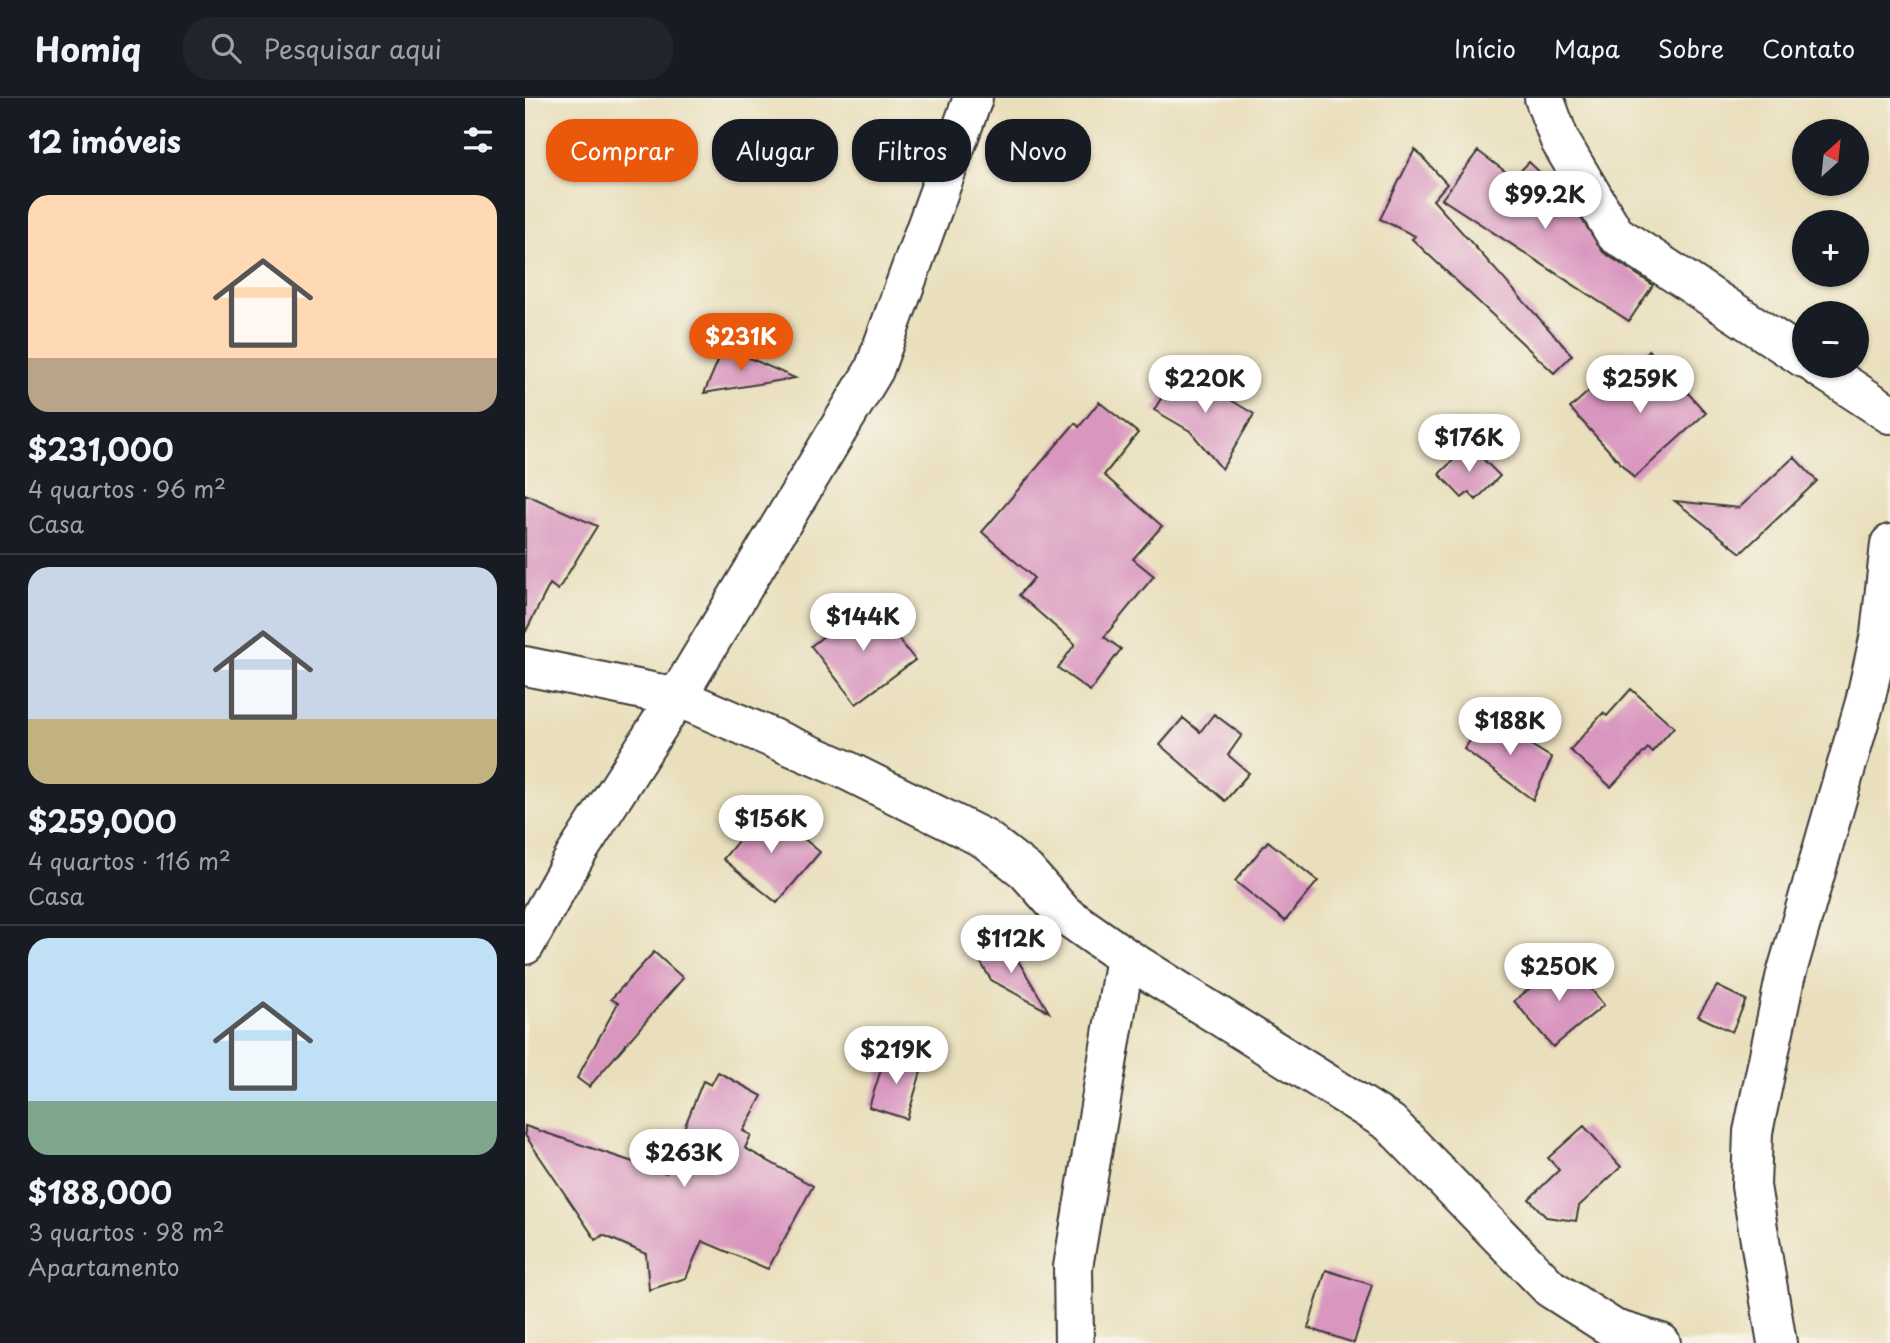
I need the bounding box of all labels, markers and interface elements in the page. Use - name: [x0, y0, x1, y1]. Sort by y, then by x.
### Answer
- search box: [183, 17, 673, 80]
- text: Homiq: [35, 23, 141, 73]
- icon: search: [207, 29, 245, 67]
- text: Pesquisar aqui: [263, 29, 442, 68]
- text: Início: [1454, 30, 1516, 66]
- text: Mapa: [1554, 30, 1620, 66]
- text: Sobre: [1658, 30, 1724, 66]
- text: Contato: [1762, 30, 1855, 66]
- text: 12 imóveis: [28, 118, 181, 163]
- chip: Comprar: [546, 119, 698, 182]
- chip: Alugar: [712, 119, 838, 182]
- chip: Filtros: [852, 119, 971, 182]
- chip: Novo: [985, 119, 1091, 182]
- north arrow: [1792, 119, 1869, 196]
- map controls: [1792, 119, 1869, 378]
- icon: filters: [459, 121, 497, 159]
- pin: $99.2K: [1488, 172, 1602, 231]
- text: $99.2K: [1505, 176, 1585, 211]
- button: +: [1792, 210, 1869, 287]
- icon: home: [200, 240, 326, 366]
- button: −: [1792, 301, 1869, 378]
- pin: $231K: [692, 314, 790, 373]
- text: $231K: [705, 318, 777, 353]
- pin: $220K: [1156, 356, 1254, 415]
- pin: $259K: [1591, 356, 1689, 415]
- text: $220K: [1165, 360, 1245, 395]
- text: $259K: [1602, 360, 1678, 395]
- pin: $176K: [1420, 414, 1518, 474]
- text: $176K: [1434, 419, 1504, 454]
- text: $231,000: [28, 426, 174, 471]
- text: 4 quartos · 96 m²: [28, 471, 226, 506]
- text: Casa: [28, 506, 84, 541]
- pin: $144K: [814, 594, 912, 653]
- text: $144K: [826, 598, 900, 633]
- icon: home: [200, 612, 326, 738]
- pin: $188K: [1461, 698, 1559, 757]
- text: $188K: [1475, 702, 1545, 737]
- pin: $156K: [722, 796, 820, 855]
- text: $259,000: [28, 798, 177, 843]
- text: $156K: [735, 800, 807, 835]
- text: 4 quartos · 116 m²: [28, 843, 231, 878]
- text: Casa: [28, 878, 84, 913]
- pin: $112K: [962, 916, 1060, 975]
- text: $112K: [977, 920, 1045, 955]
- pin: $250K: [1510, 944, 1608, 1003]
- text: $250K: [1520, 948, 1598, 983]
- icon: home: [200, 983, 326, 1109]
- pin: $219K: [847, 1026, 945, 1086]
- text: $219K: [860, 1031, 932, 1066]
- pin: $263K: [635, 1130, 733, 1189]
- text: $263K: [645, 1134, 723, 1169]
- text: $188,000: [28, 1169, 172, 1214]
- text: 3 quartos · 98 m²: [28, 1214, 225, 1249]
- text: Apartamento: [28, 1249, 180, 1284]

